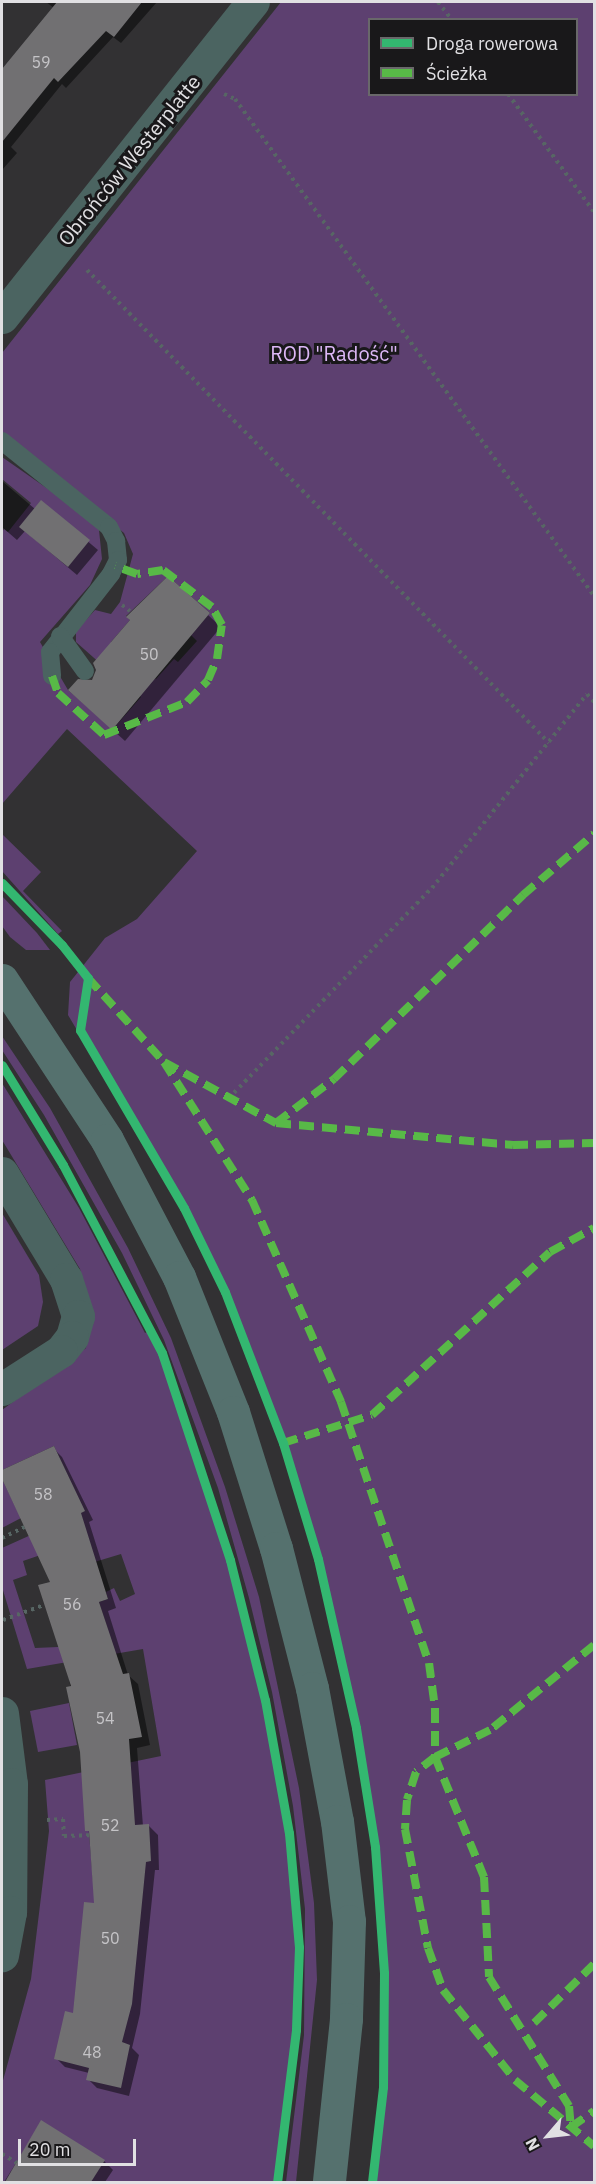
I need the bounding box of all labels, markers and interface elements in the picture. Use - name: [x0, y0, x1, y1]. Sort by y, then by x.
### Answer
- legend: [368, 18, 578, 96]
- text: Droga rowerowa: [426, 32, 558, 55]
- house number: 59: [31, 52, 51, 72]
- text: Ścieżka: [426, 62, 487, 85]
- street label: Obrońców Westerplatte: [53, 70, 205, 250]
- park label: ROD "Radość": [270, 341, 398, 365]
- house number: 50: [139, 644, 159, 664]
- house number: 58: [33, 1484, 53, 1504]
- house number: 56: [62, 1594, 82, 1614]
- house number: 54: [95, 1708, 115, 1728]
- house number: 52: [100, 1815, 120, 1835]
- house number: 50: [100, 1928, 120, 1948]
- house number: 48: [82, 2042, 102, 2062]
- north arrow: [518, 2106, 578, 2166]
- scale bar: [21, 2127, 140, 2165]
- text: N: [521, 2135, 544, 2154]
- text: 20 m: [29, 2138, 71, 2161]

